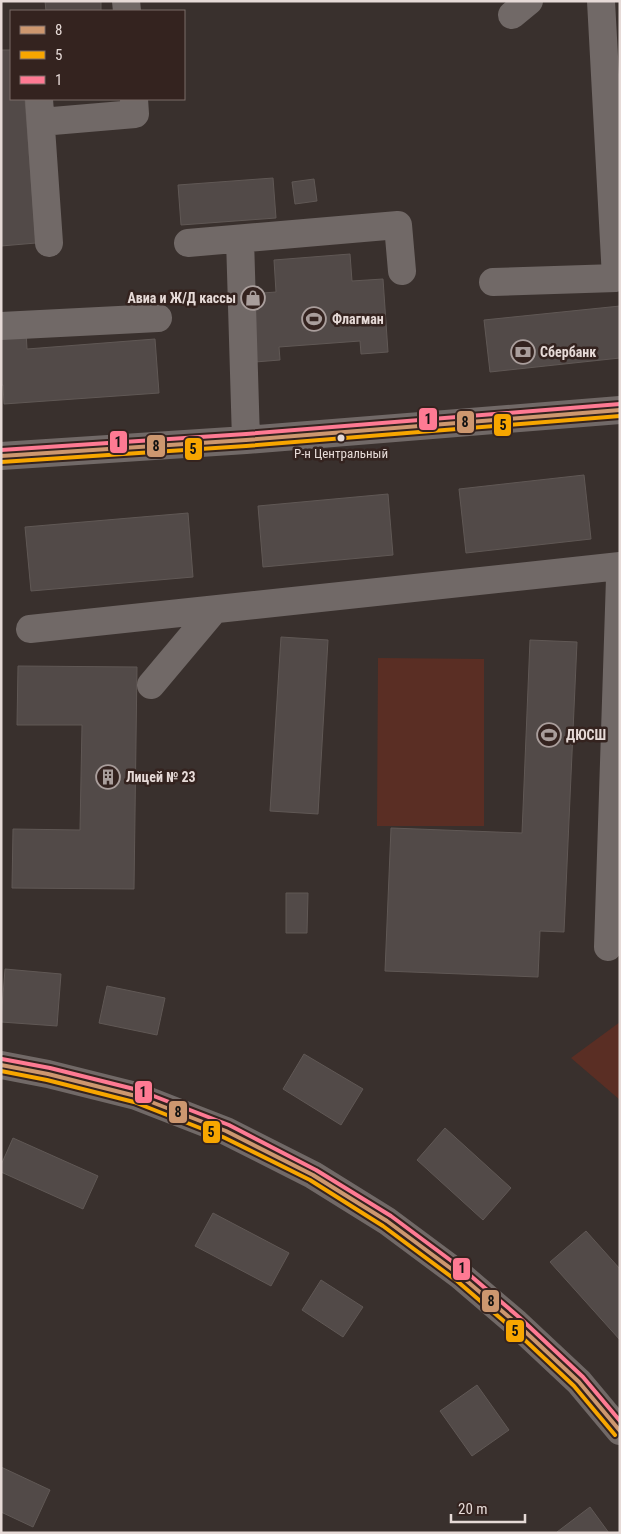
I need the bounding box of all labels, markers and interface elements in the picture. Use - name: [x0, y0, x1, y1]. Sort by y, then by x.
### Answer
- legend: [10, 10, 185, 100]
- text: 8: [55, 21, 62, 39]
- text: 5: [55, 46, 62, 64]
- text: 1: [55, 71, 62, 89]
- shop icon: Авиа и Ж/Д кассы: [240, 285, 266, 311]
- place label: Авиа и Ж/Д кассы: [127, 290, 236, 306]
- sports icon: Флагман: [301, 306, 327, 332]
- place label: Флагман: [332, 311, 384, 327]
- bank icon: Сбербанк: [510, 339, 536, 365]
- place label: Сбербанк: [540, 344, 596, 360]
- line badge: 1: [418, 407, 438, 431]
- line badge: 8: [456, 410, 475, 434]
- text: 1: [424, 411, 432, 427]
- line badge: 5: [493, 413, 512, 437]
- text: 8: [461, 414, 469, 430]
- text: 5: [499, 417, 507, 433]
- line badge: 1: [109, 430, 128, 454]
- marker: Р-н Центральный: [336, 433, 346, 443]
- text: 1: [114, 434, 122, 450]
- line badge: 8: [146, 434, 166, 458]
- line badge: 5: [184, 437, 203, 461]
- text: 8: [152, 438, 160, 454]
- text: 5: [189, 441, 197, 457]
- place label: Р-н Центральный: [294, 446, 388, 461]
- sports icon: ДЮСШ: [536, 722, 562, 748]
- place label: ДЮСШ: [566, 727, 606, 743]
- building icon: Лицей № 23: [95, 764, 121, 790]
- place label: Лицей № 23: [126, 769, 196, 785]
- line badge: 1: [134, 1080, 153, 1104]
- text: 1: [139, 1084, 147, 1100]
- line badge: 8: [168, 1100, 188, 1124]
- text: 8: [174, 1104, 182, 1120]
- line badge: 5: [202, 1120, 221, 1144]
- text: 5: [207, 1124, 215, 1140]
- line badge: 1: [452, 1257, 471, 1281]
- text: 1: [458, 1260, 466, 1276]
- line badge: 8: [481, 1289, 500, 1313]
- text: 8: [487, 1293, 495, 1309]
- line badge: 5: [505, 1319, 525, 1343]
- text: 5: [511, 1323, 519, 1339]
- scale bar: [451, 1492, 525, 1524]
- text: 20 m: [458, 1500, 488, 1518]

